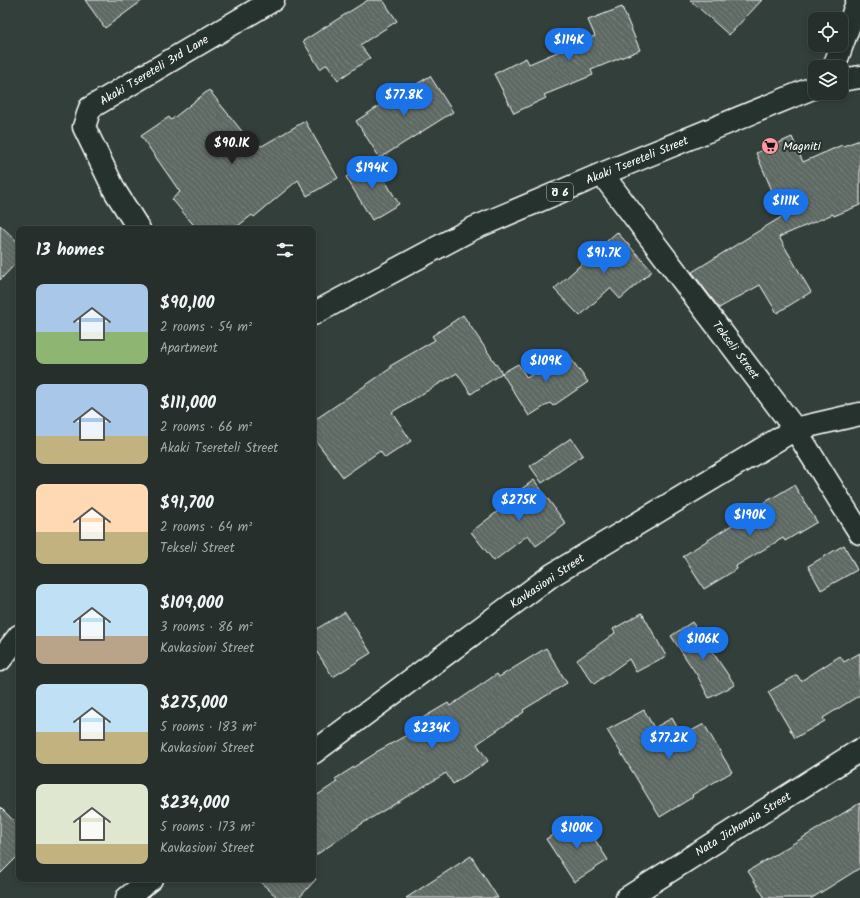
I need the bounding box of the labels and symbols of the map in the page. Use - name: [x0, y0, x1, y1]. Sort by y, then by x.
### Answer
- pin: $114K: [541, 28, 597, 62]
- street label: Akaki Tsereteli 3rd Lane: [96, 30, 213, 111]
- pin: $77.8K: [371, 83, 437, 117]
- pin: $90.1K: [199, 131, 265, 165]
- street label: Akaki Tsereteli Street: [583, 131, 692, 190]
- supermarket icon: Magniti: [760, 136, 780, 156]
- place label: Magniti: [783, 137, 822, 156]
- pin: $194K: [344, 156, 400, 190]
- road number: შ 6: [547, 183, 573, 201]
- pin: $111K: [758, 189, 814, 223]
- pin: $91.7K: [571, 241, 637, 275]
- street label: Tekseli Street: [707, 317, 764, 384]
- pin: $109K: [518, 349, 574, 383]
- pin: $275K: [491, 488, 547, 522]
- pin: $190K: [722, 503, 778, 537]
- street label: Kavkasioni Street: [506, 549, 589, 614]
- pin: $106K: [675, 627, 731, 661]
- pin: $234K: [404, 716, 460, 750]
- pin: $77.2K: [636, 726, 702, 760]
- street label: Nata Jichonaia Street: [691, 787, 795, 862]
- pin: $100K: [549, 816, 605, 850]

